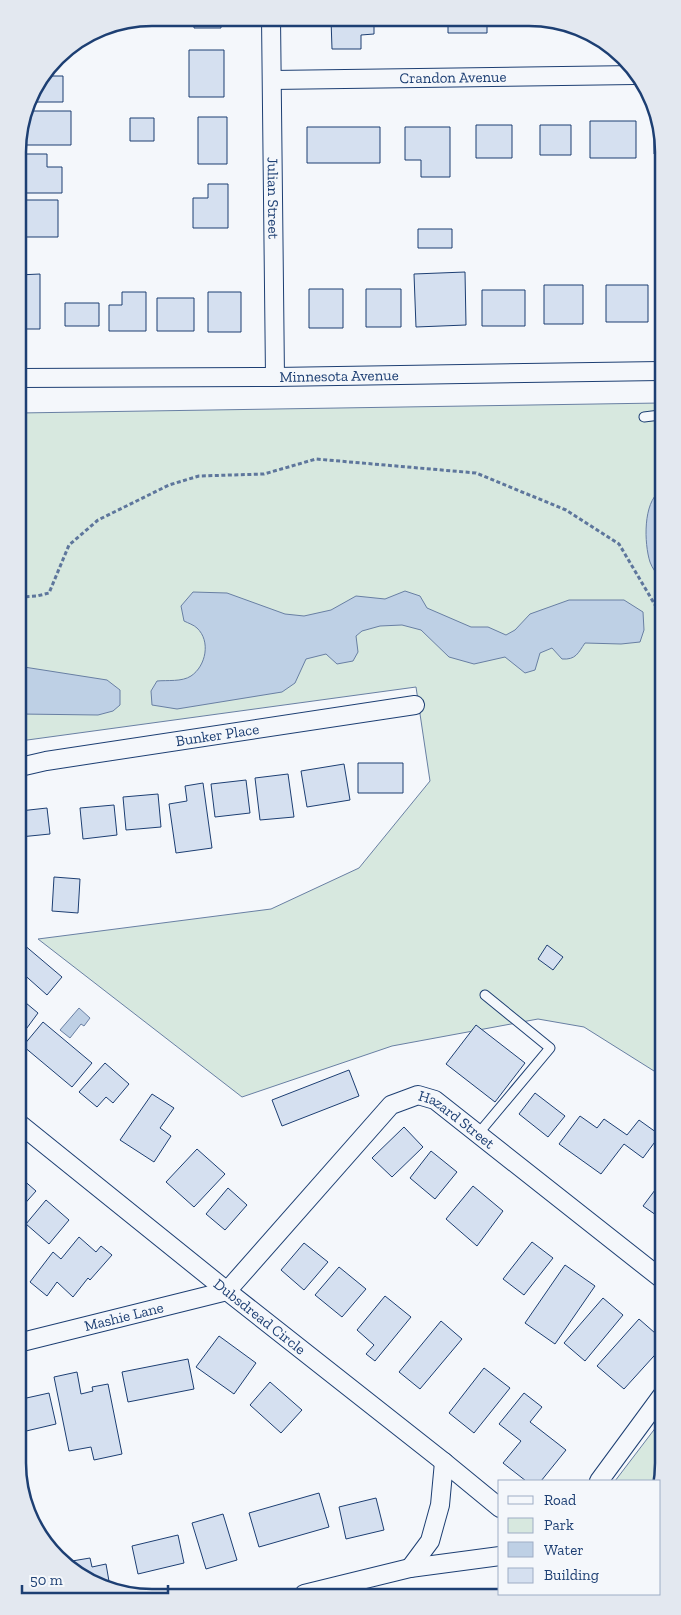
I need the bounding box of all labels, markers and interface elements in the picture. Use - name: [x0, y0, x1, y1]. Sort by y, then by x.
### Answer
- street label: Crandon Avenue: [399, 68, 507, 87]
- street label: Julian Street: [264, 157, 282, 240]
- street label: Minnesota Avenue: [279, 366, 399, 386]
- street label: Bunker Place: [174, 720, 260, 750]
- street label: Hazard Street: [416, 1087, 498, 1153]
- street label: Dubsdread Circle: [210, 1275, 309, 1358]
- street label: Mashie Lane: [82, 1298, 165, 1335]
- legend: [498, 1480, 661, 1595]
- text: Road: [544, 1491, 577, 1509]
- text: Park: [544, 1516, 574, 1534]
- text: Water: [544, 1541, 584, 1559]
- scale bar: [22, 1562, 169, 1594]
- text: Building: [544, 1566, 599, 1584]
- text: 50 m: [30, 1571, 63, 1589]

